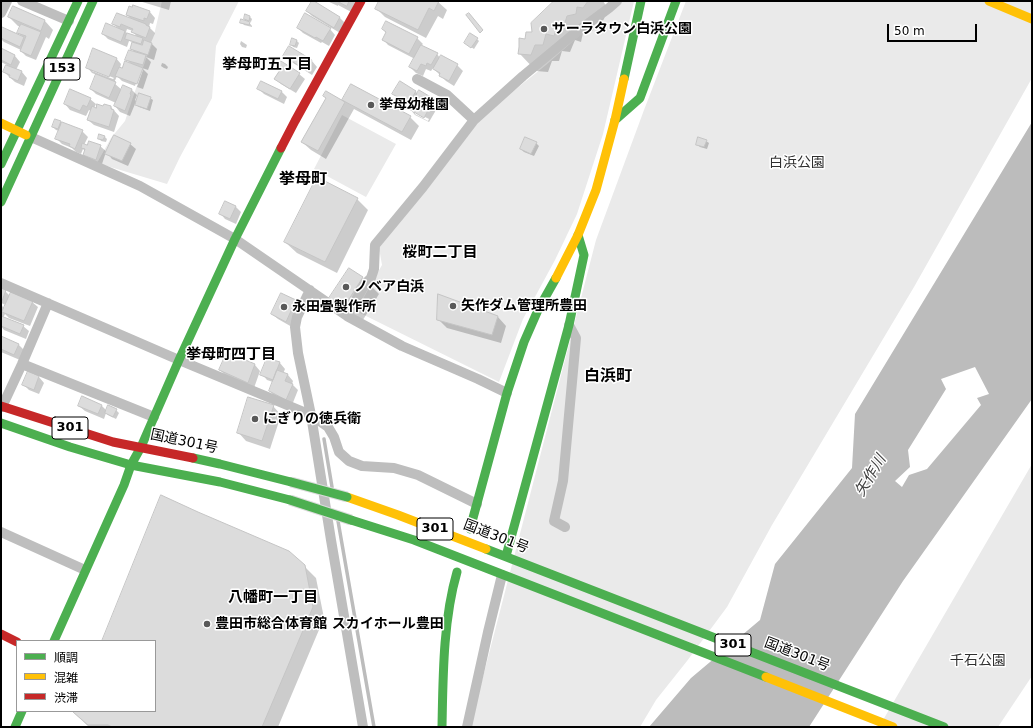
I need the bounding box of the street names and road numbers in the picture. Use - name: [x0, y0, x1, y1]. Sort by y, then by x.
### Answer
- road number: 153: [44, 58, 80, 80]
- road number: 301: [52, 417, 88, 439]
- street label: 国道301号: [149, 427, 219, 457]
- street label: 国道301号: [461, 517, 531, 557]
- road number: 301: [417, 518, 453, 540]
- road number: 301: [715, 634, 751, 656]
- street label: 国道301号: [762, 635, 832, 675]

